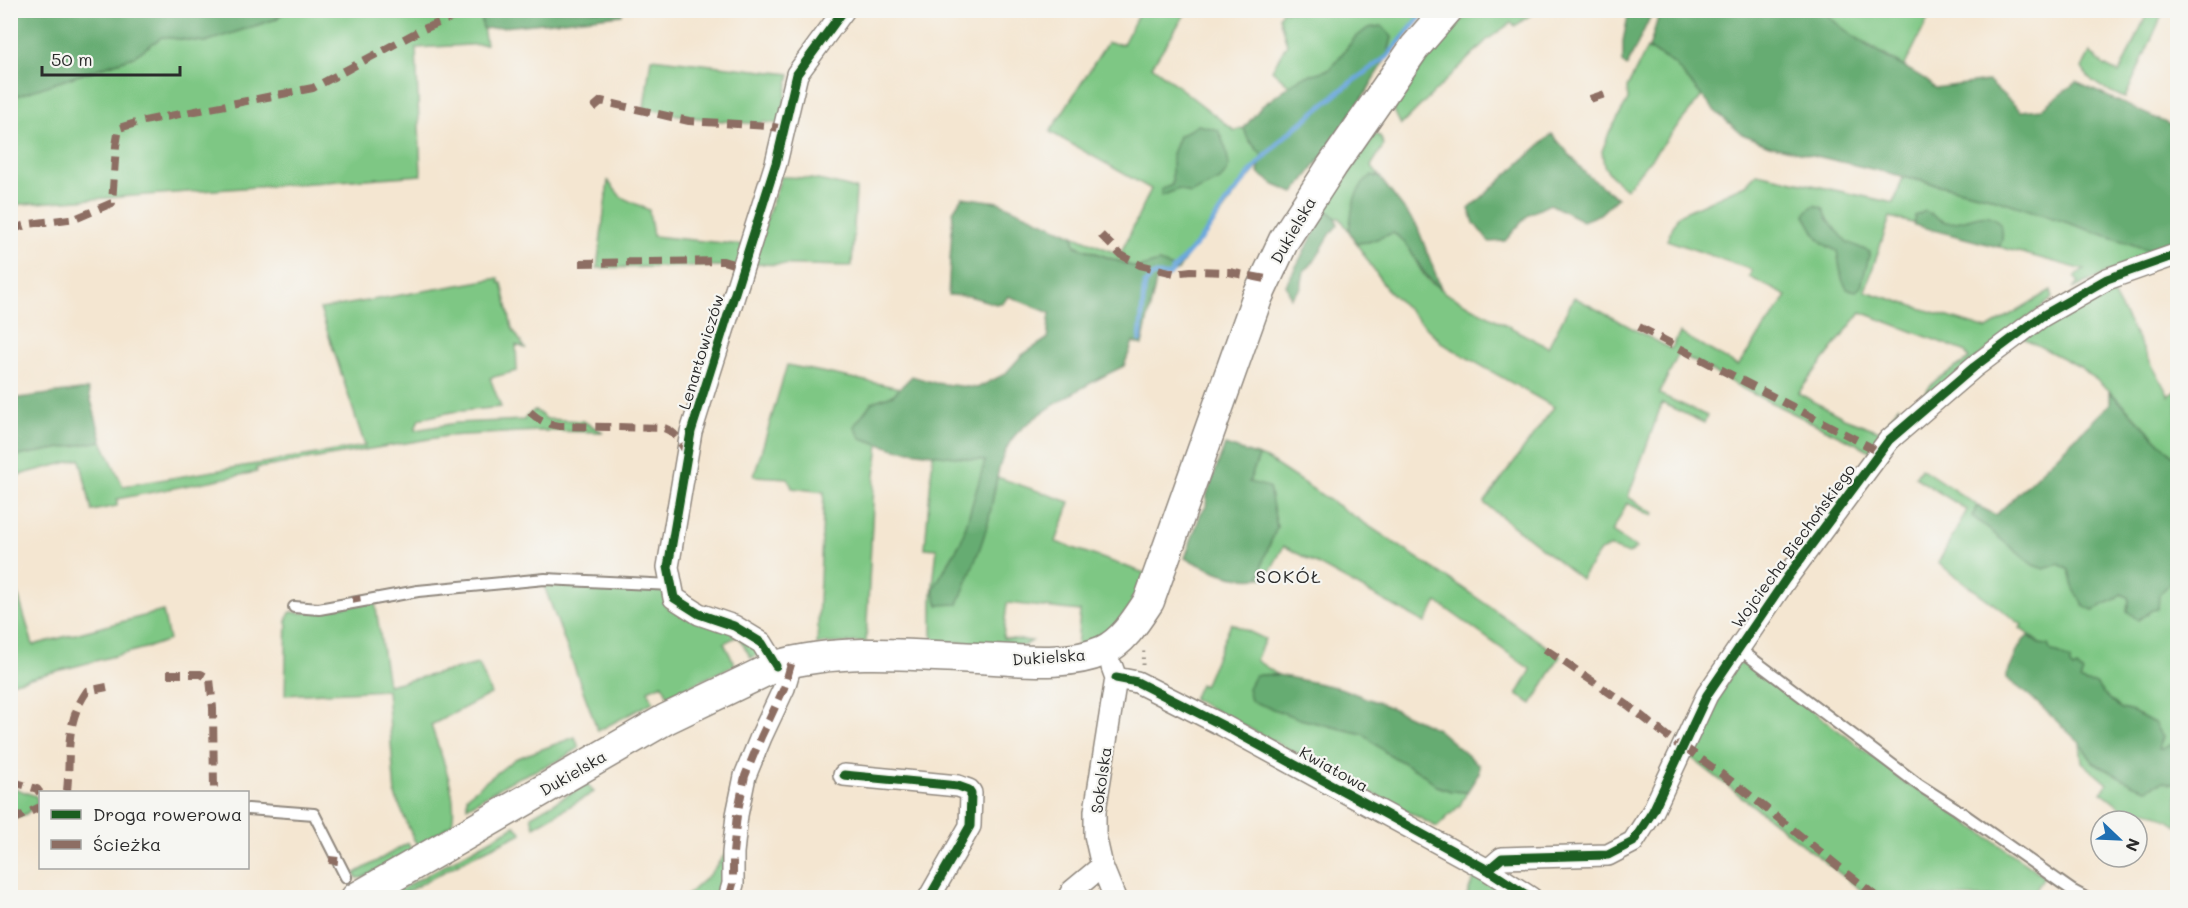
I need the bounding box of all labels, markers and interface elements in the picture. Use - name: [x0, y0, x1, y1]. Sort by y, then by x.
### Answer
- scale bar: [42, 39, 180, 77]
- text: 50 m: [51, 47, 93, 71]
- street label: Dukielska: [1265, 193, 1320, 267]
- street label: Lenartowiczów: [673, 292, 728, 412]
- street label: Wojciecha Biechońskiego: [1726, 459, 1859, 632]
- district label: SOKÓŁ: [1256, 564, 1322, 588]
- street label: Dukielska: [1012, 643, 1086, 670]
- street label: Kwiatowa: [1296, 741, 1373, 796]
- street label: Dukielska: [536, 745, 610, 800]
- street label: Sokolska: [1085, 745, 1116, 814]
- legend: [39, 791, 249, 869]
- text: Droga rowerowa: [93, 802, 242, 826]
- north arrow: [2089, 809, 2149, 869]
- text: Ścieżka: [93, 832, 161, 856]
- text: N: [2121, 835, 2145, 855]

